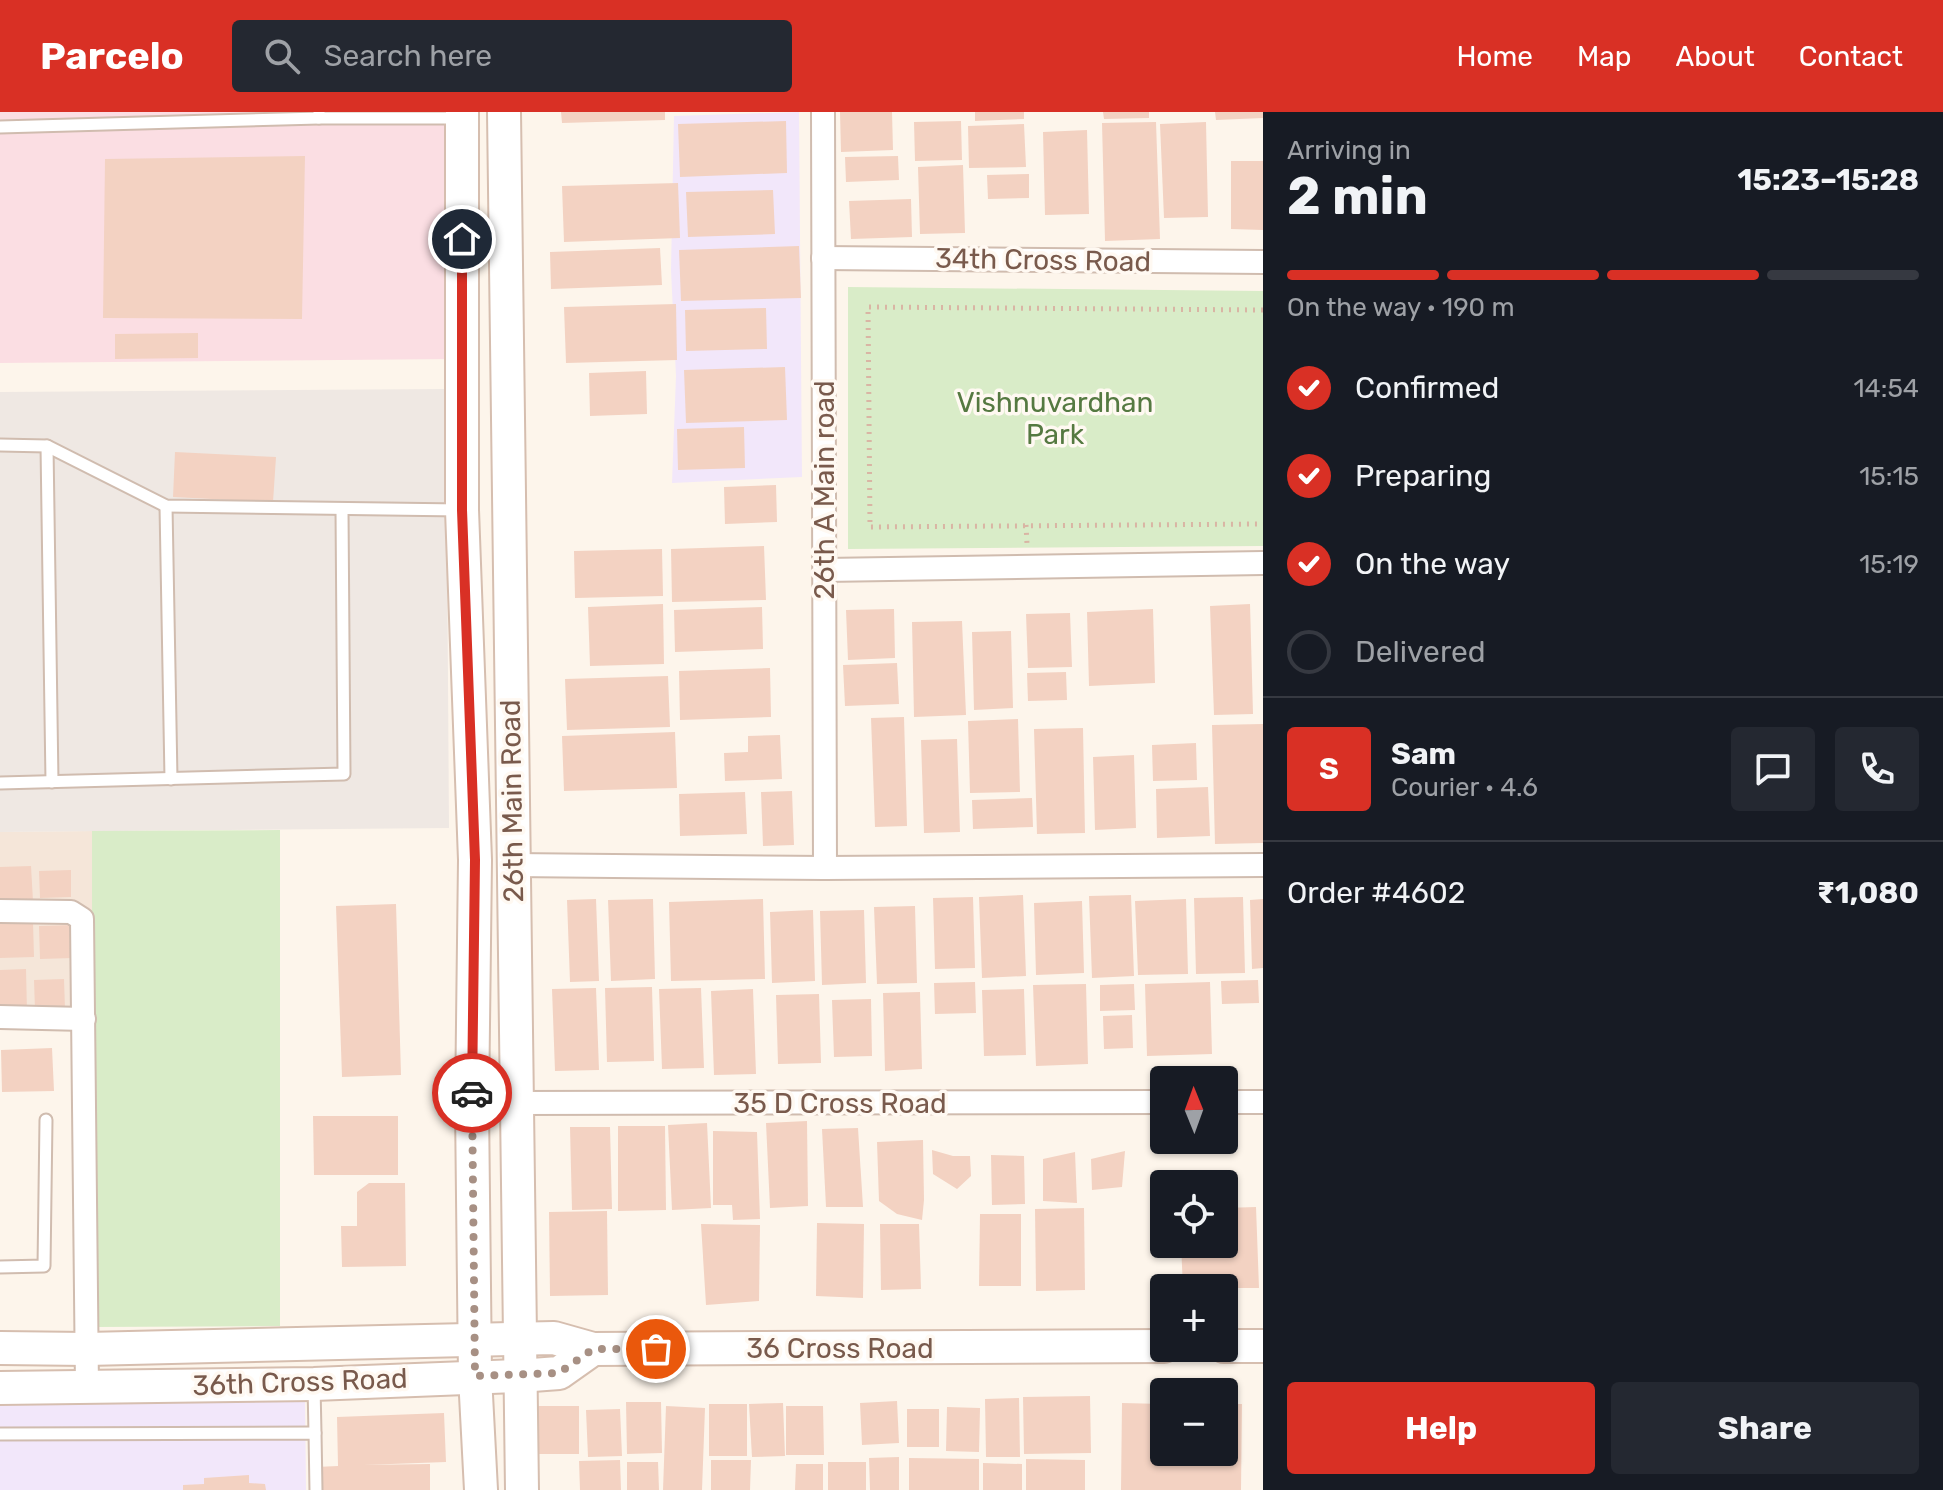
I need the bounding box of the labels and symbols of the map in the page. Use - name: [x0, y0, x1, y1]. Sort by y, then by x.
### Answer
- pin: [428, 205, 496, 273]
- street label: 34th Cross Road: [935, 242, 1151, 278]
- street label: 26th A Main road: [808, 380, 841, 600]
- park label: Vishnuvardhan Park: [956, 386, 1154, 451]
- street label: 26th Main Road: [494, 699, 530, 903]
- courier: [432, 1053, 512, 1133]
- north arrow: [1150, 1066, 1238, 1154]
- street label: 35 D Cross Road: [733, 1087, 947, 1120]
- pin: [622, 1315, 690, 1383]
- street label: 36 Cross Road: [746, 1332, 934, 1365]
- street label: 36th Cross Road: [192, 1362, 408, 1402]

